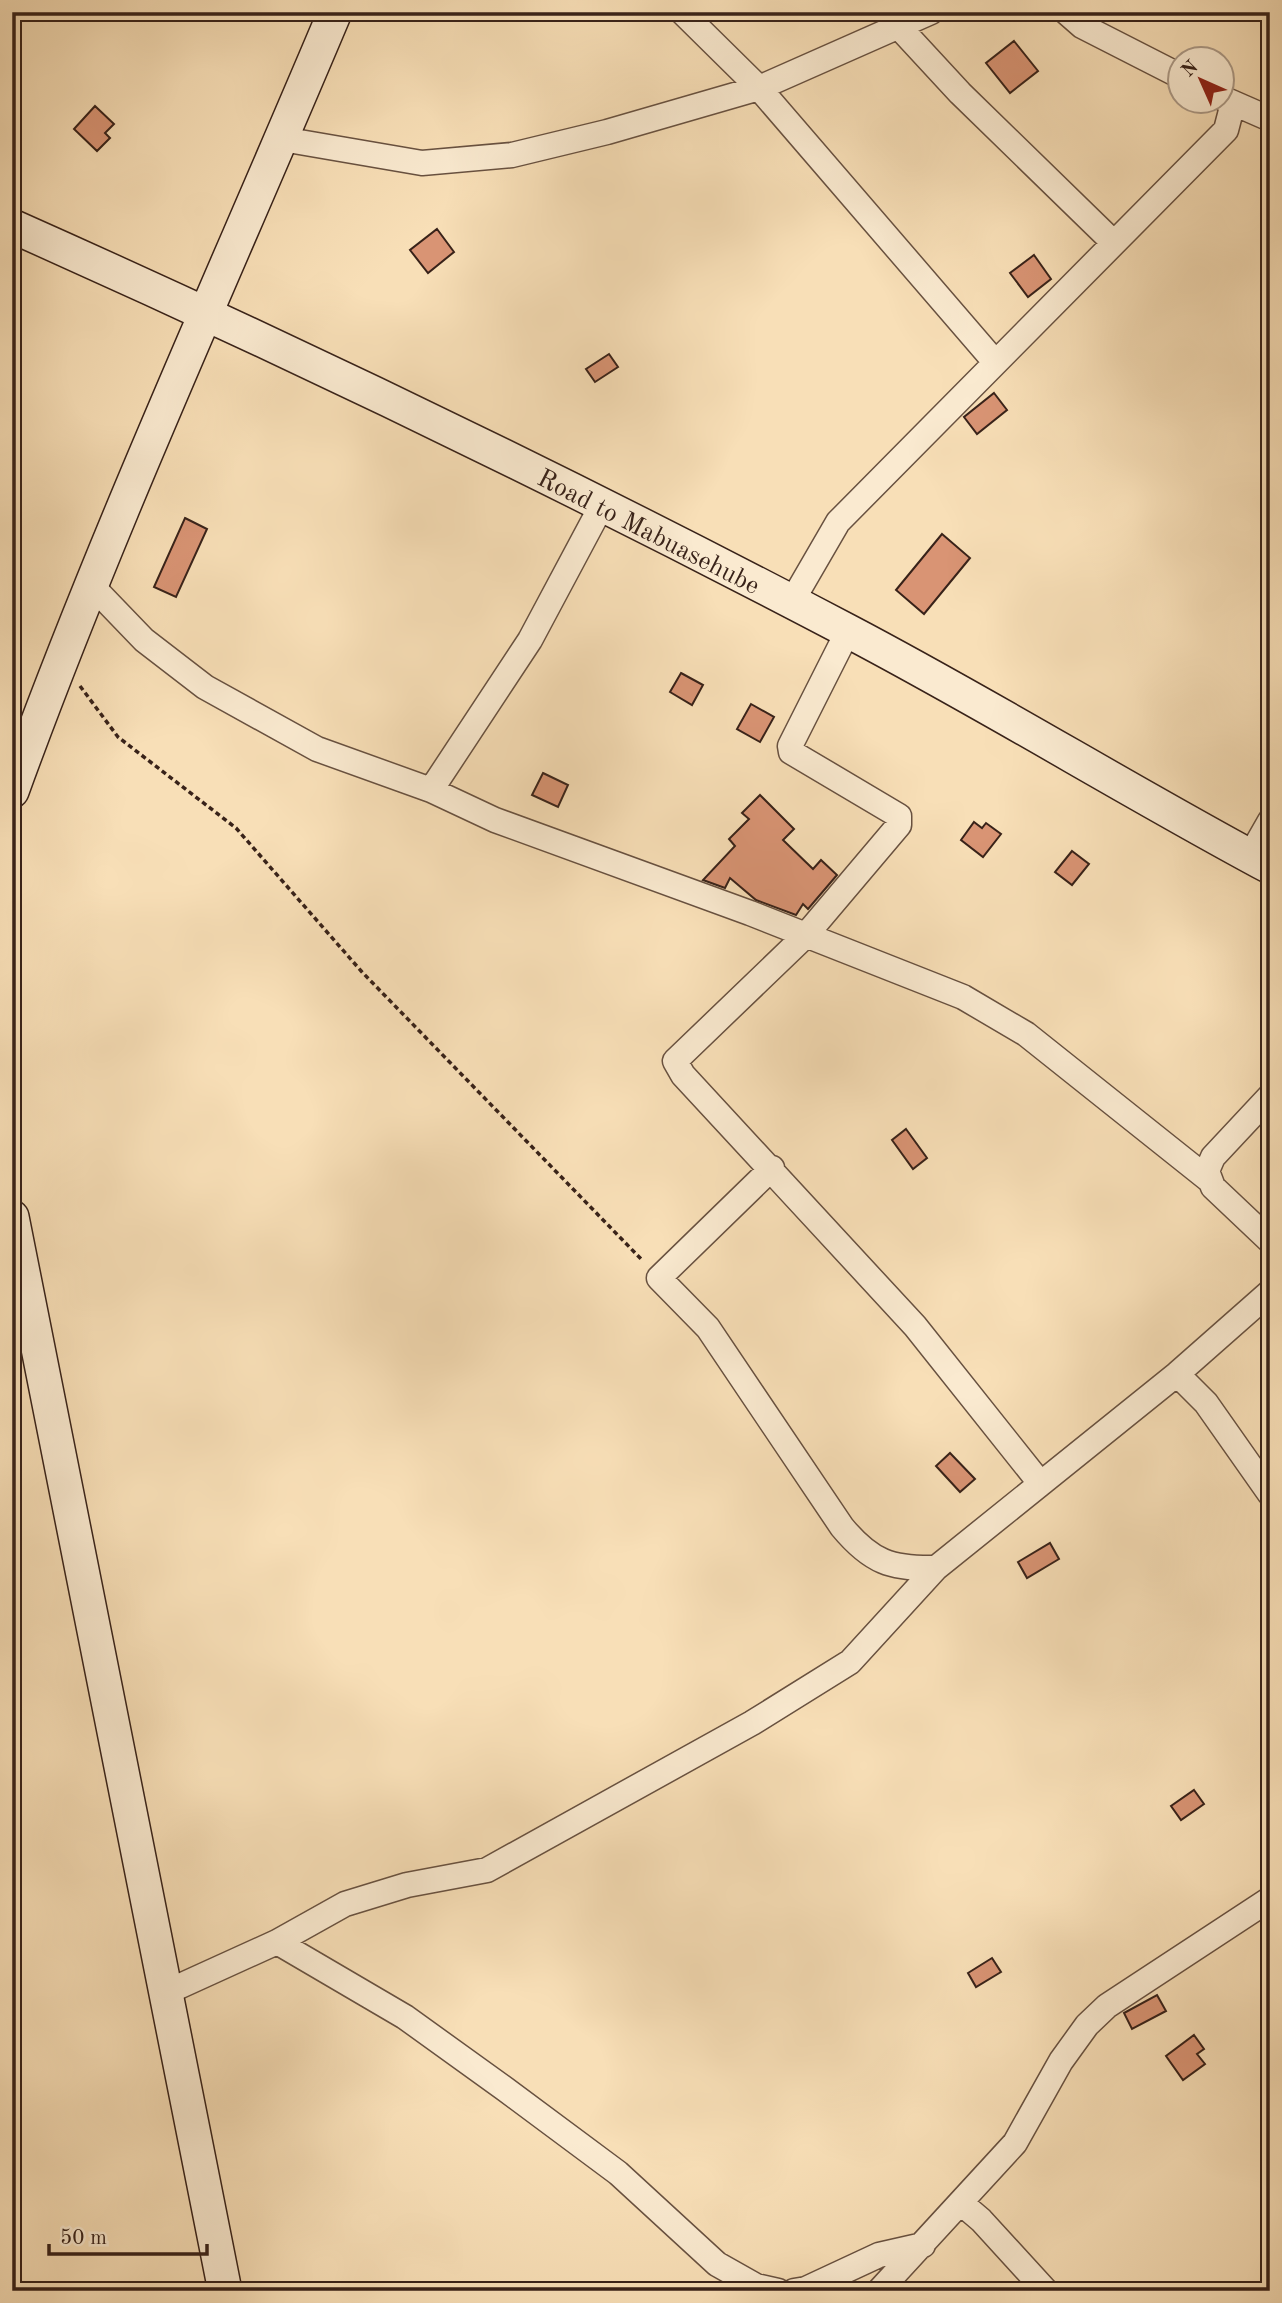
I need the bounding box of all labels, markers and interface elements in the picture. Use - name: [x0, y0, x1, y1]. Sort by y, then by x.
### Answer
- north arrow: [1166, 46, 1236, 116]
- text: N: [1179, 58, 1203, 82]
- street label: Road to Mabuasehube: [533, 465, 763, 600]
- scale bar: [49, 2212, 206, 2256]
- text: 50 m: [60, 2228, 107, 2249]

